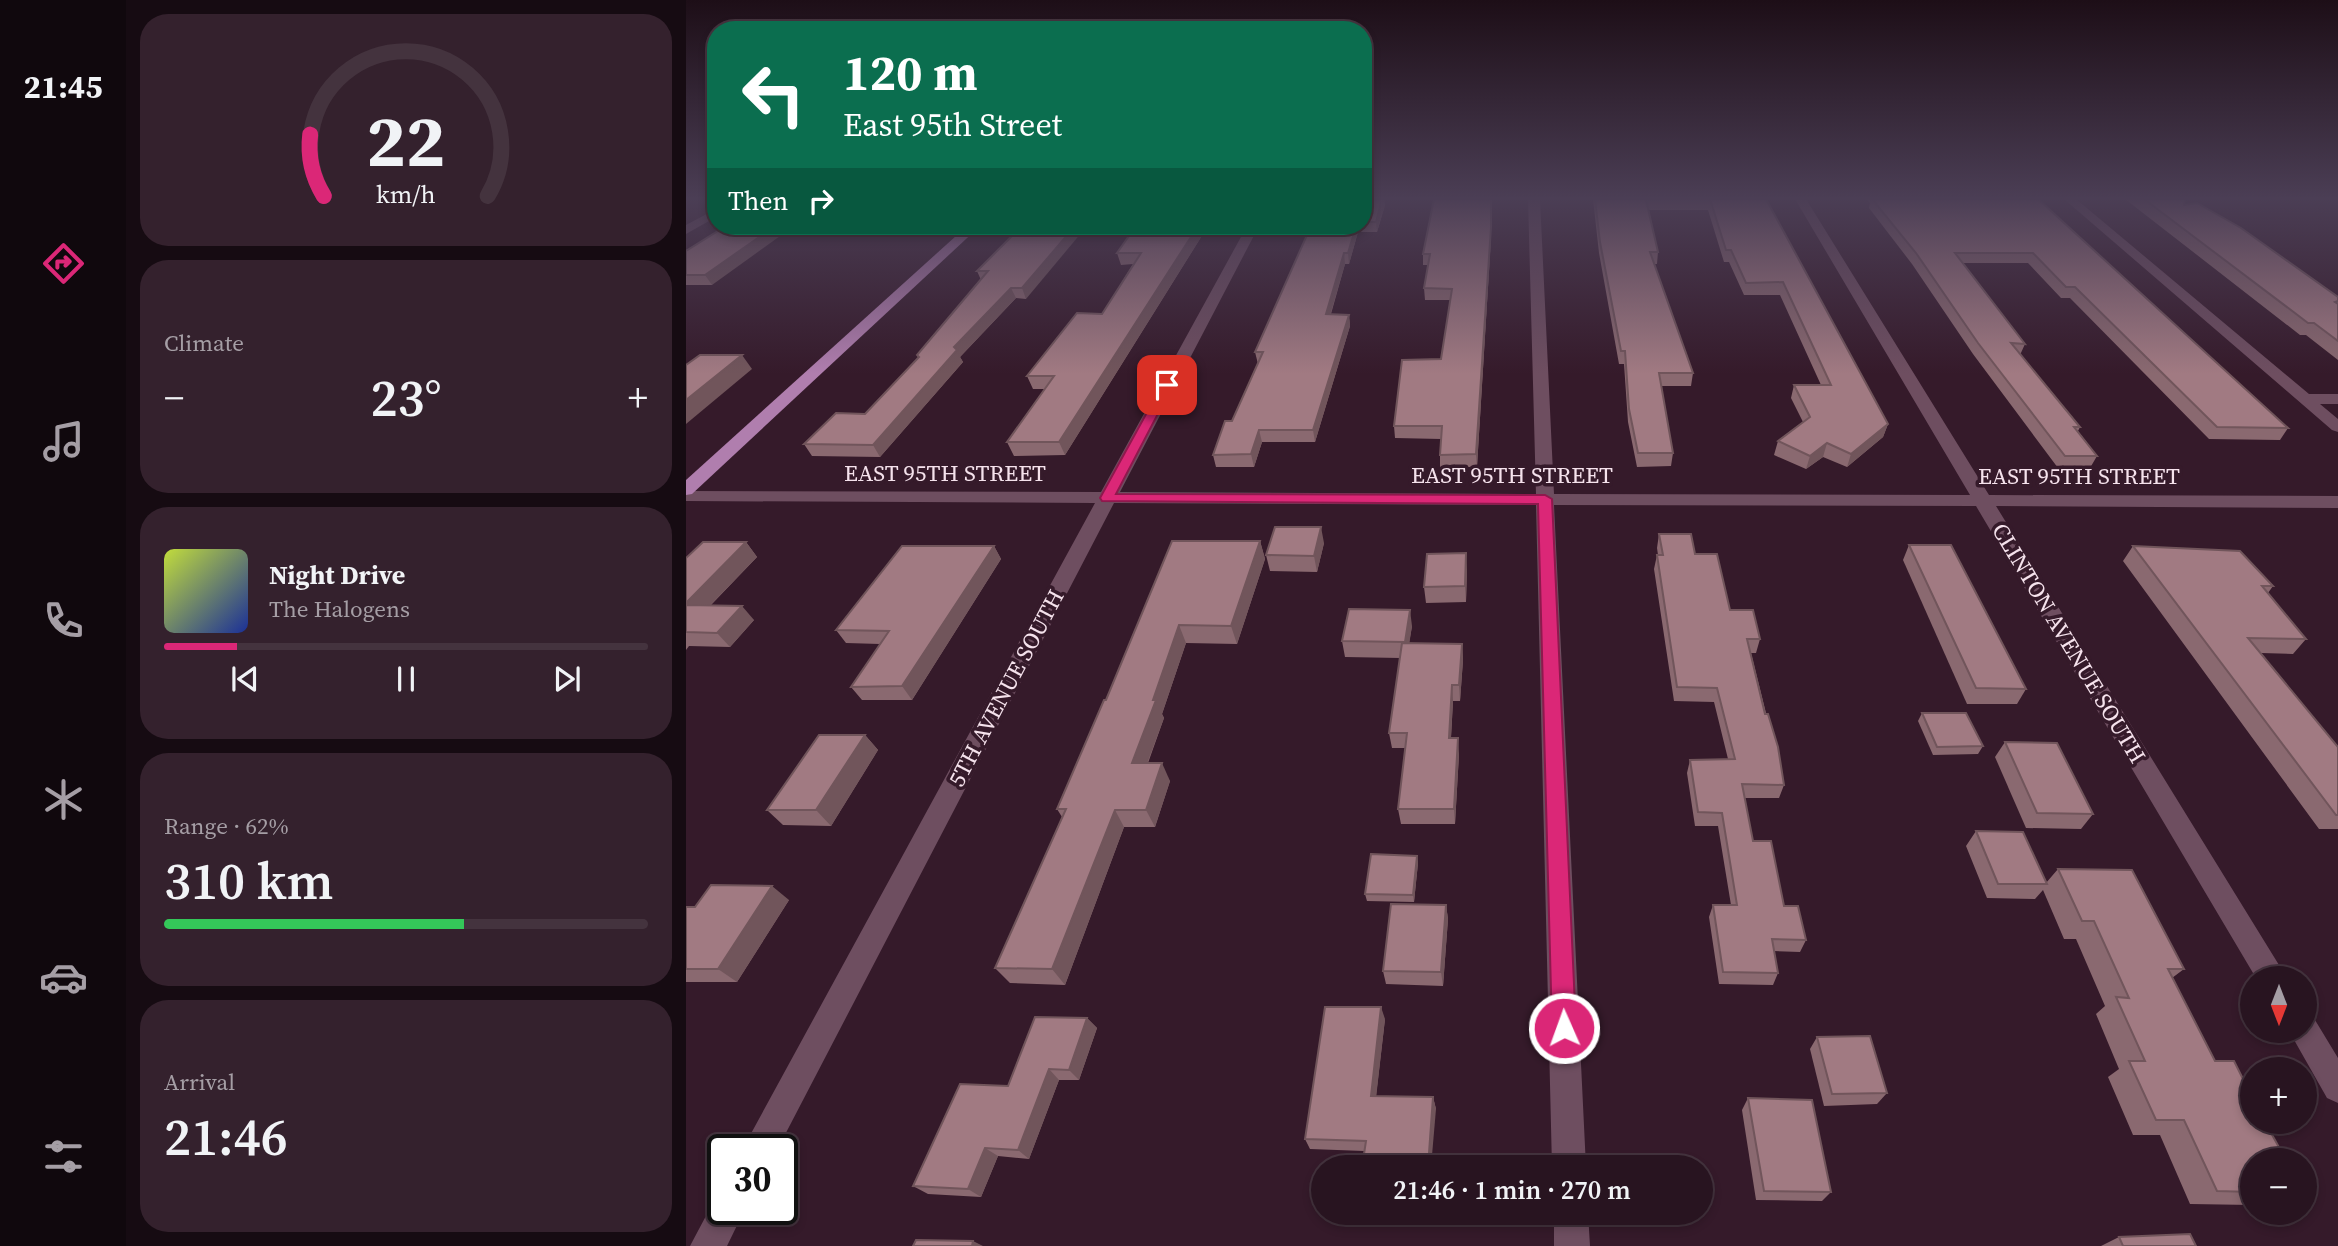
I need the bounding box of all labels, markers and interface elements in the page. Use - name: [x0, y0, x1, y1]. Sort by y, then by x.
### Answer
- text: 120 m: [843, 39, 978, 106]
- icon: left: [728, 49, 819, 140]
- text: 21:45: [24, 65, 102, 109]
- text: 22: [367, 92, 445, 191]
- text: East 95th Street: [843, 103, 1062, 147]
- text: km/h: [376, 177, 436, 211]
- icon: right: [802, 182, 840, 220]
- text: Then: [728, 183, 788, 219]
- icon: directions: [39, 239, 88, 288]
- text: Climate: [164, 327, 244, 359]
- pin: [1137, 355, 1197, 415]
- text: 23°: [370, 362, 442, 433]
- icon: arrive: [1148, 366, 1186, 404]
- text: −: [164, 372, 184, 424]
- text: +: [628, 372, 648, 424]
- icon: music: [39, 417, 88, 466]
- street label: EAST 95TH STREET: [844, 457, 1046, 489]
- street label: EAST 95TH STREET: [1411, 459, 1613, 491]
- street label: EAST 95TH STREET: [1978, 460, 2180, 492]
- street label: CLINTON AVENUE SOUTH: [1984, 517, 2154, 769]
- text: Night Drive: [269, 557, 405, 593]
- street label: 5TH AVENUE SOUTH: [940, 584, 1072, 792]
- text: The Halogens: [269, 593, 410, 625]
- icon: phone: [39, 596, 88, 645]
- icon: previous: [226, 660, 264, 698]
- icon: pause: [387, 660, 425, 698]
- icon: next: [548, 660, 586, 698]
- icon: climate: [39, 775, 88, 824]
- text: Range · 62%: [164, 810, 289, 842]
- text: 310 km: [164, 845, 333, 916]
- icon: car: [39, 953, 88, 1002]
- north arrow: [2240, 966, 2317, 1043]
- map controls: [2240, 966, 2317, 1225]
- position arrow: [1527, 991, 1601, 1065]
- button: +: [2240, 1057, 2317, 1134]
- text: Arrival: [164, 1066, 235, 1098]
- text: 21:46: [164, 1101, 288, 1172]
- icon: filters: [39, 1132, 88, 1181]
- speed limit sign: 30: [707, 1134, 798, 1225]
- button: −: [2240, 1148, 2317, 1225]
- text: 21:46 · 1 min · 270 m: [1393, 1172, 1631, 1208]

